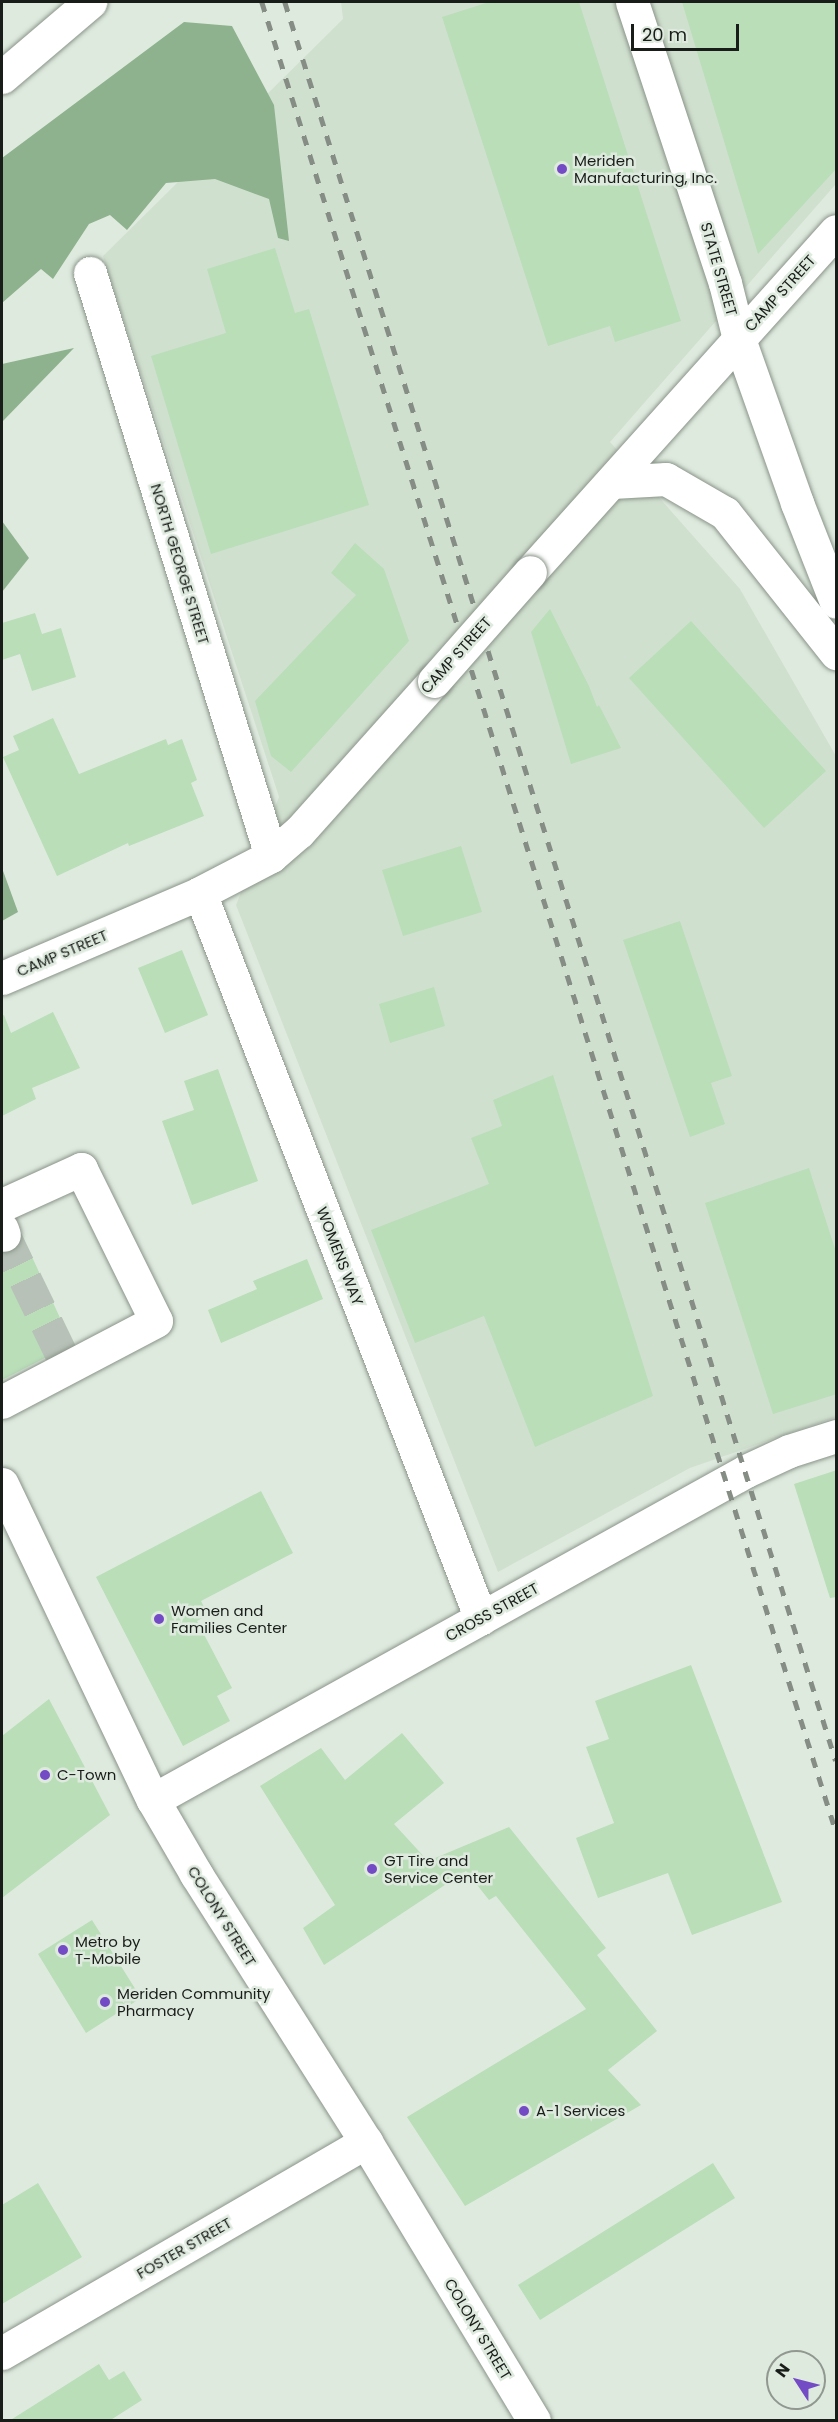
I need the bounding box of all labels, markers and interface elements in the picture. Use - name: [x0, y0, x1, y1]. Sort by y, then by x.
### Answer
- scale bar: [634, 12, 742, 50]
- text: 20 m: [642, 22, 687, 47]
- place label: Meriden Manufacturing, Inc.: [574, 151, 717, 186]
- marker: Meriden Manufacturing, Inc.: [555, 162, 569, 176]
- street label: STATE STREET: [697, 220, 741, 318]
- street label: CAMP STREET: [741, 251, 819, 335]
- street label: NORTH GEORGE STREET: [147, 481, 213, 647]
- street label: CAMP STREET: [417, 613, 495, 697]
- street label: CAMP STREET: [14, 926, 110, 980]
- street label: WOMENS WAY: [313, 1204, 367, 1308]
- street label: CROSS STREET: [442, 1579, 542, 1645]
- place label: Women and Families Center: [171, 1601, 287, 1636]
- marker: Women and Families Center: [152, 1612, 166, 1626]
- place label: C-Town: [57, 1766, 116, 1784]
- marker: C-Town: [38, 1768, 52, 1782]
- place label: GT Tire and Service Center: [384, 1851, 493, 1886]
- marker: GT Tire and Service Center: [365, 1862, 379, 1876]
- street label: COLONY STREET: [184, 1863, 260, 1969]
- place label: Metro by T-Mobile: [75, 1932, 141, 1967]
- marker: Metro by T-Mobile: [56, 1943, 70, 1957]
- place label: Meriden Community Pharmacy: [117, 1984, 270, 2019]
- marker: Meriden Community Pharmacy: [98, 1995, 112, 2009]
- place label: A-1 Services: [536, 2102, 625, 2120]
- marker: A-1 Services: [517, 2104, 531, 2118]
- street label: FOSTER STREET: [133, 2214, 235, 2282]
- street label: COLONY STREET: [441, 2275, 515, 2383]
- north arrow: [766, 2350, 826, 2410]
- text: N: [770, 2359, 795, 2382]

